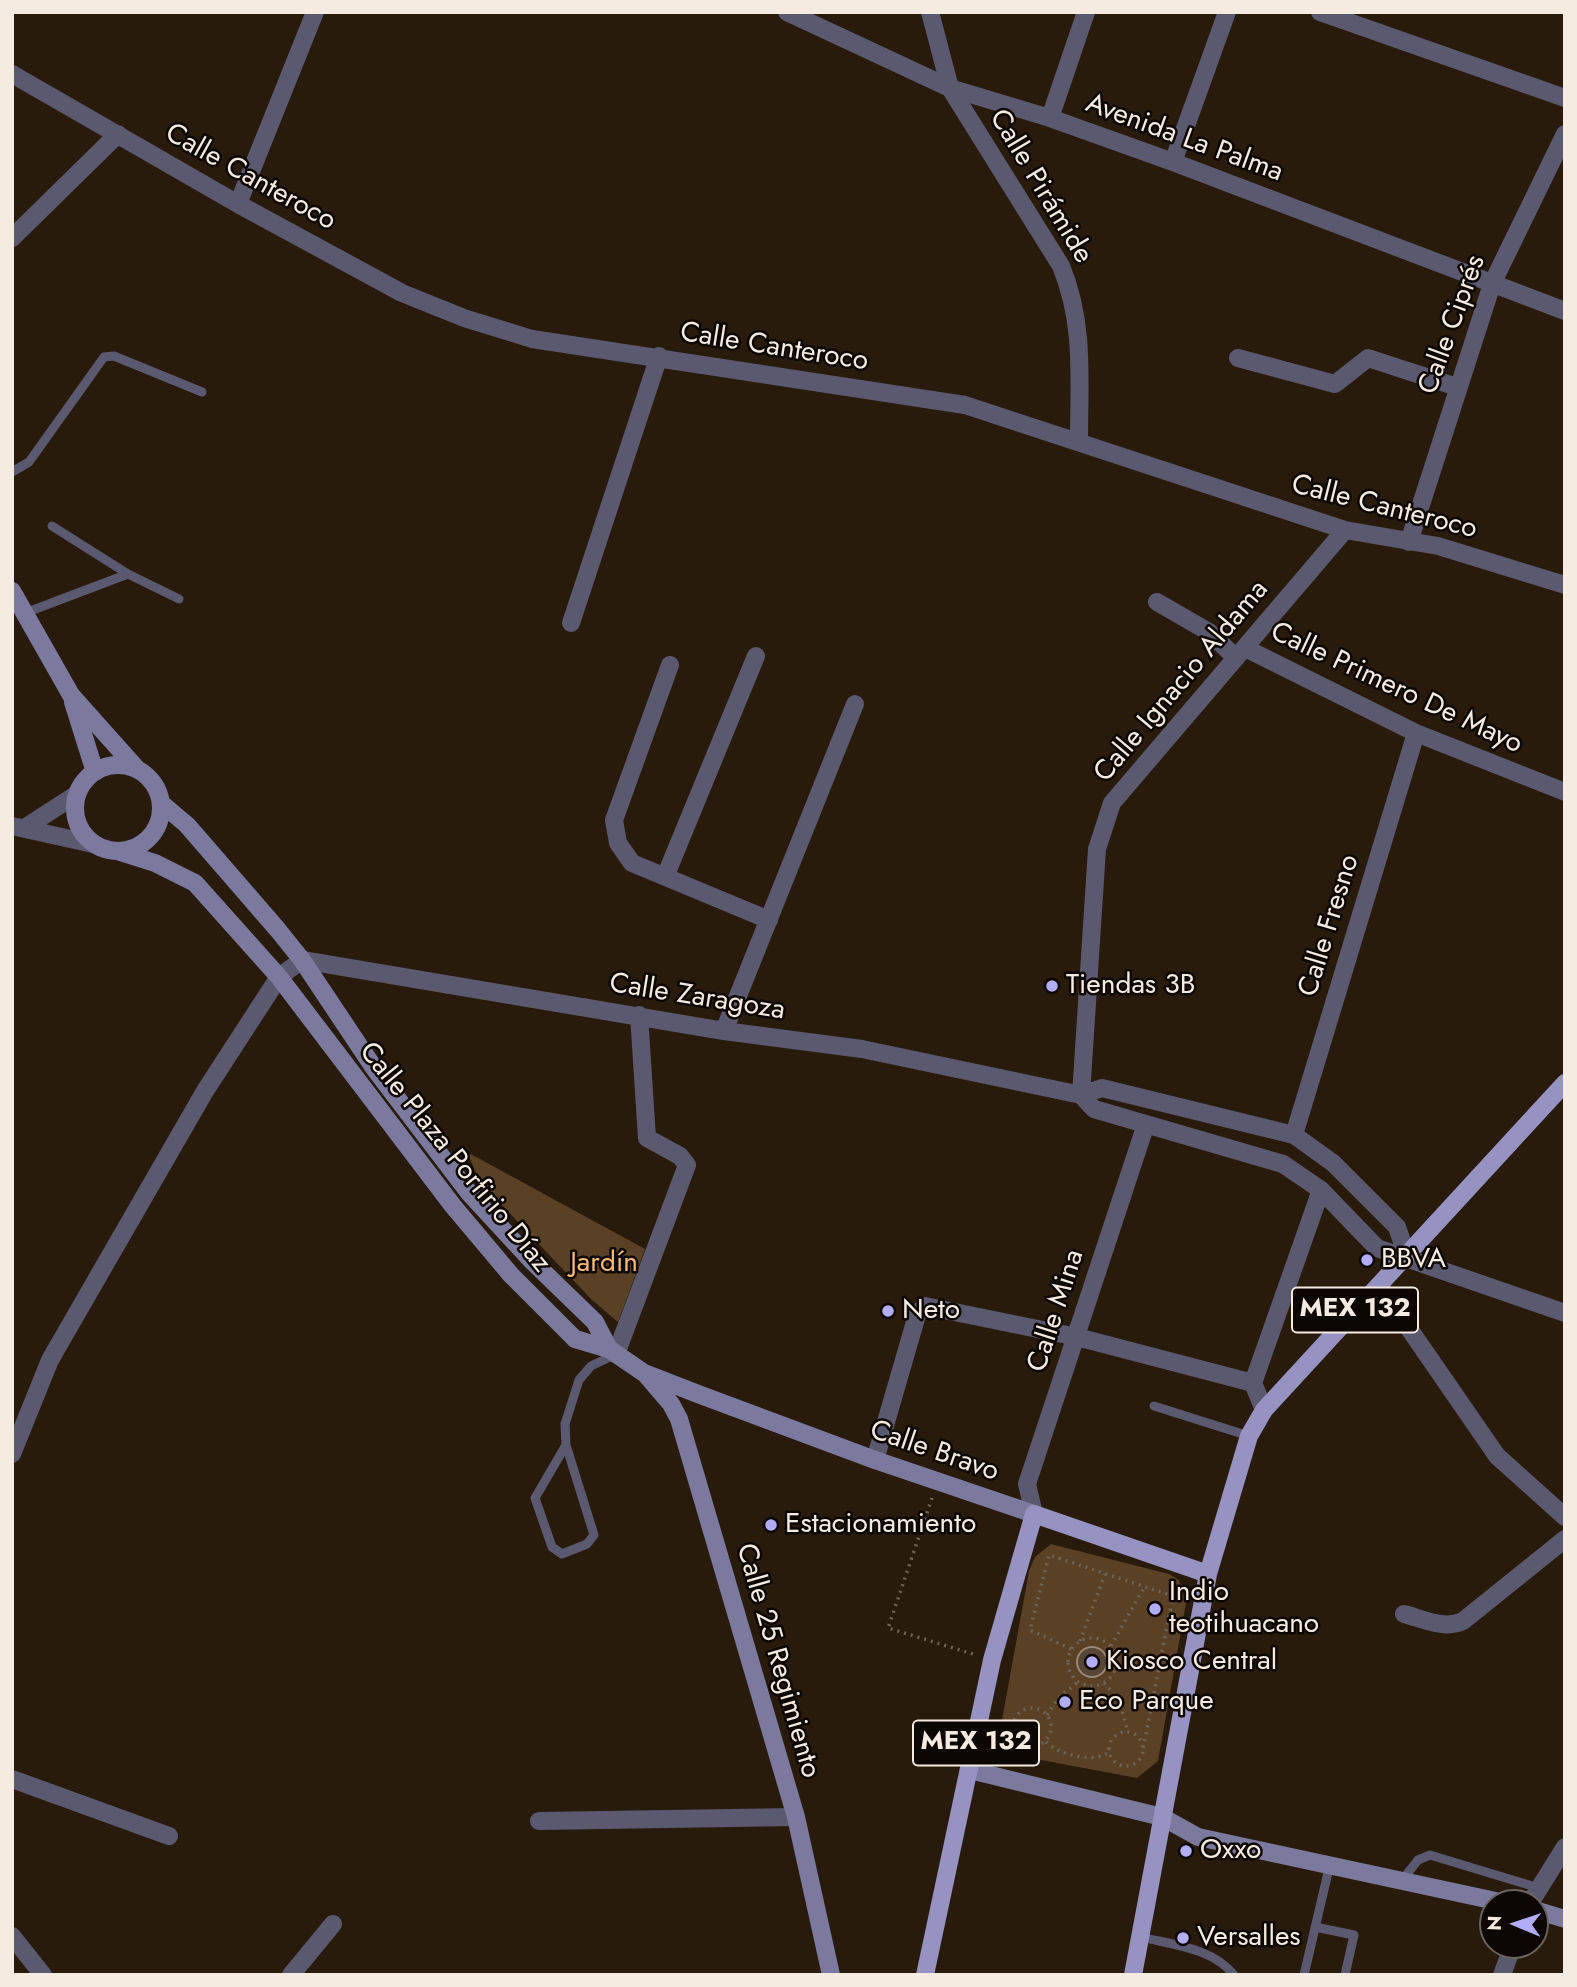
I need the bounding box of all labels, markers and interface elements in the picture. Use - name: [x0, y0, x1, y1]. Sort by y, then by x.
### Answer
- street label: Avenida La Palma: [1081, 88, 1287, 190]
- street label: Calle Pirámide: [981, 104, 1099, 270]
- street label: Calle Canteroco: [159, 117, 341, 239]
- street label: Calle Ciprés: [1412, 251, 1494, 399]
- street label: Calle Canteroco: [678, 317, 870, 379]
- street label: Calle Canteroco: [1288, 469, 1480, 547]
- street label: Calle Ignacio Aldama: [1088, 574, 1276, 790]
- street label: Calle Primero De Mayo: [1265, 616, 1527, 762]
- street label: Calle Fresno: [1292, 851, 1368, 1001]
- street label: Calle Zaragoza: [607, 968, 787, 1028]
- place label: Tiendas 3B: [1066, 969, 1195, 1003]
- marker: Tiendas 3B: [1044, 978, 1060, 994]
- street label: Calle Plaza Porfirio Díaz: [351, 1036, 557, 1280]
- place label: BBVA: [1381, 1243, 1446, 1277]
- street label: Calle Mina: [1021, 1246, 1093, 1376]
- park label: Jardín: [570, 1247, 638, 1281]
- marker: BBVA: [1359, 1252, 1375, 1268]
- road number: MEX 132: [1292, 1288, 1418, 1332]
- place label: Neto: [902, 1294, 960, 1328]
- marker: Neto: [880, 1303, 896, 1319]
- street label: Calle Bravo: [865, 1414, 1003, 1490]
- place label: Estacionamiento: [785, 1508, 976, 1542]
- marker: Estacionamiento: [763, 1517, 779, 1533]
- street label: Calle 25 Regimiento: [727, 1540, 827, 1782]
- place label: Indio teotihuacano: [1169, 1576, 1319, 1642]
- marker: Indio teotihuacano: [1147, 1601, 1163, 1617]
- place label: Kiosco Central: [1106, 1645, 1277, 1679]
- marker: Kiosco Central: [1084, 1654, 1100, 1670]
- place label: Eco Parque: [1079, 1685, 1214, 1719]
- marker: Eco Parque: [1057, 1694, 1073, 1710]
- road number: MEX 132: [913, 1720, 1039, 1766]
- place label: Oxxo: [1200, 1834, 1261, 1868]
- marker: Oxxo: [1178, 1843, 1194, 1859]
- north arrow: [1479, 1889, 1549, 1959]
- text: N: [1481, 1915, 1508, 1931]
- place label: Versalles: [1197, 1921, 1301, 1955]
- marker: Versalles: [1175, 1930, 1191, 1946]

